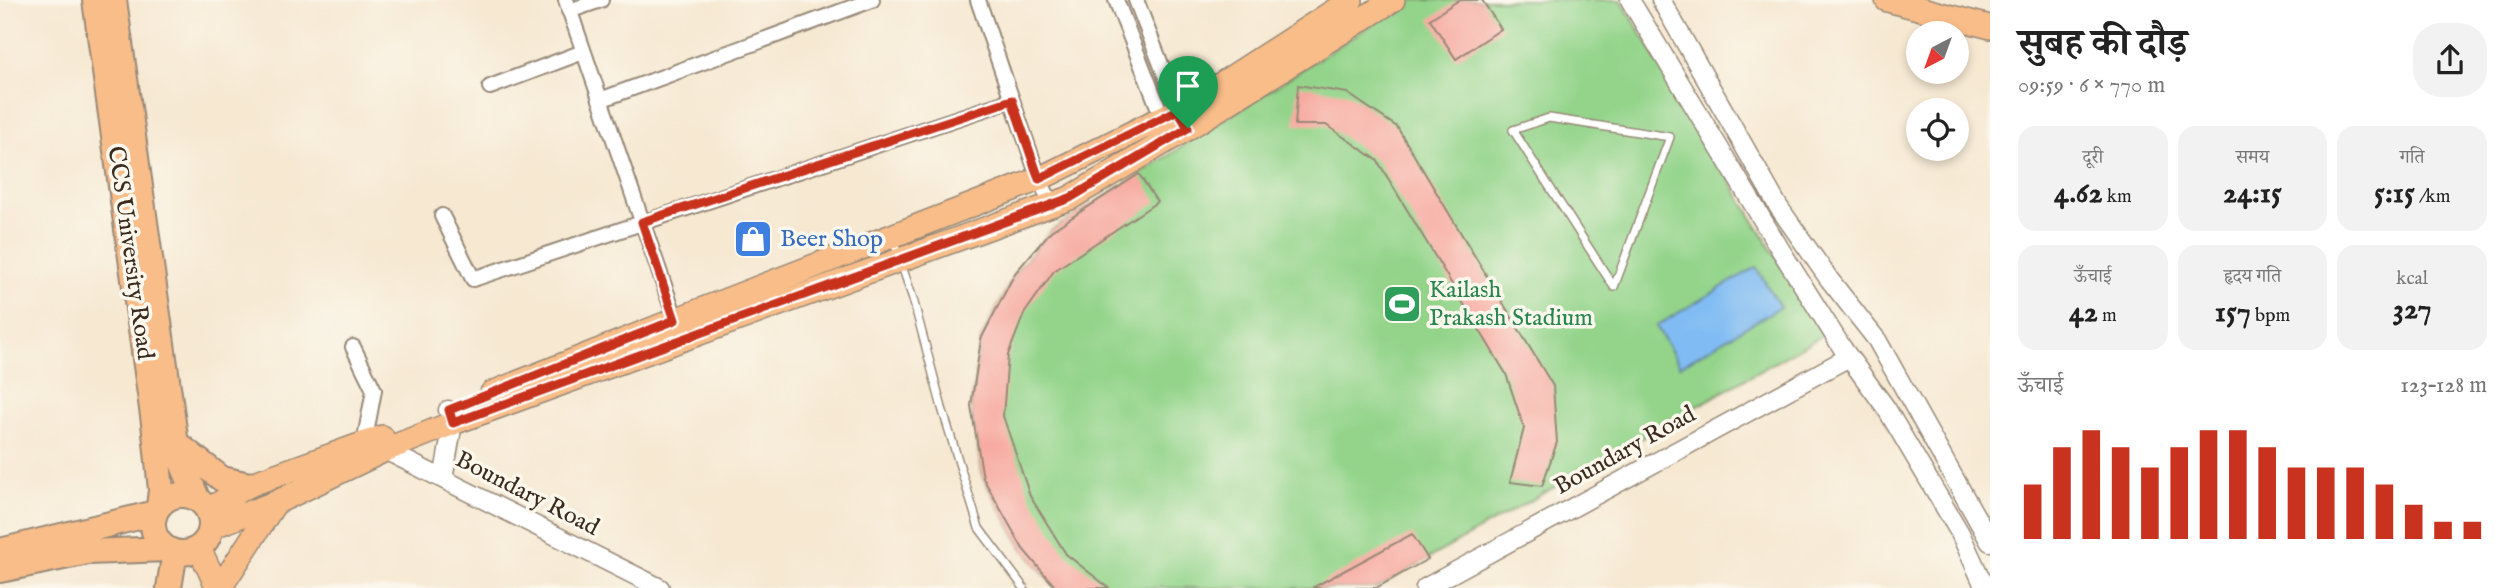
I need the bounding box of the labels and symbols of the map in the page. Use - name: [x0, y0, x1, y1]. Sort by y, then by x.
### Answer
- north arrow: [1906, 21, 1969, 84]
- pin: [1158, 56, 1218, 128]
- street label: CCS University Road: [100, 144, 160, 362]
- shop icon: Beer Shop: [732, 218, 774, 260]
- place label: Beer Shop: [780, 224, 883, 255]
- place label: Kailash Prakash Stadium: [1429, 275, 1593, 334]
- sports icon: Kailash Prakash Stadium: [1381, 283, 1423, 325]
- street label: Boundary Road: [1549, 399, 1701, 503]
- street label: Boundary Road: [450, 444, 604, 544]

